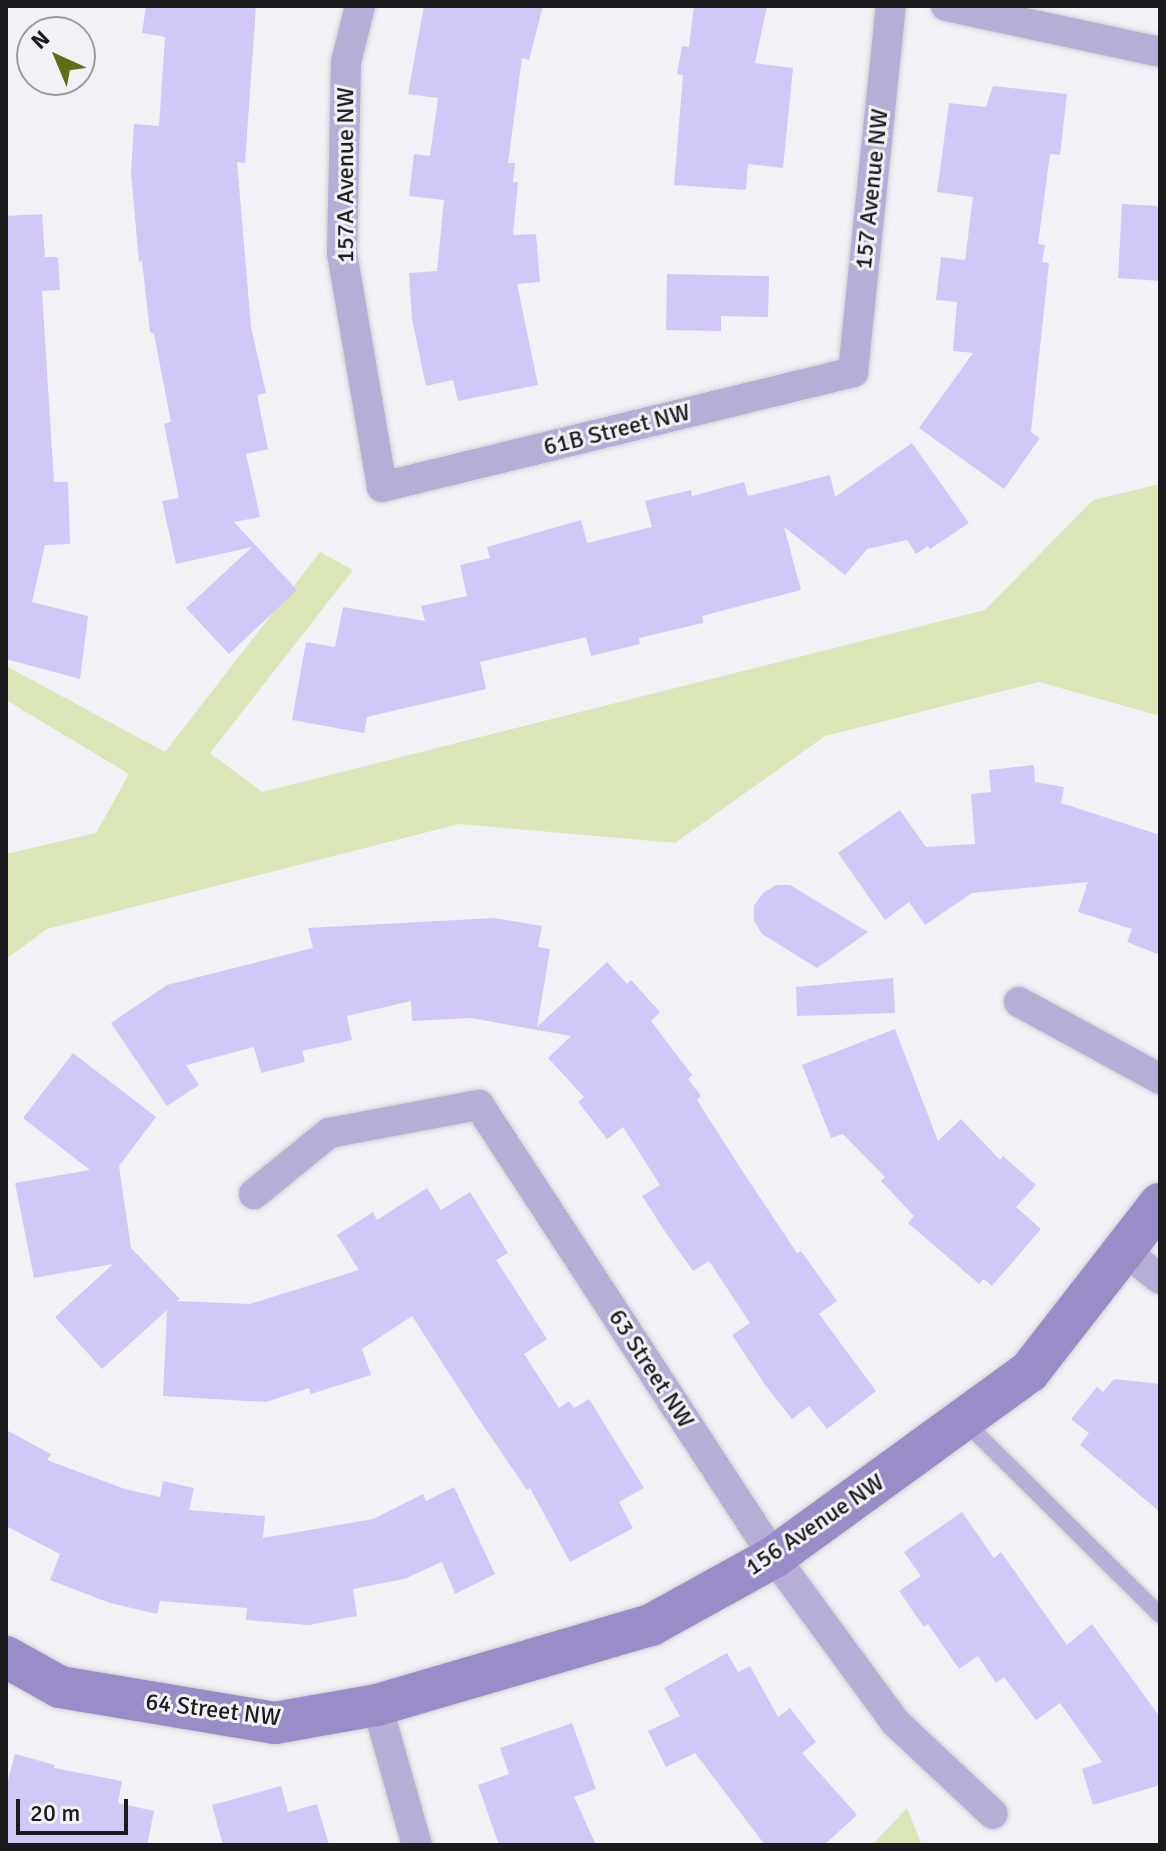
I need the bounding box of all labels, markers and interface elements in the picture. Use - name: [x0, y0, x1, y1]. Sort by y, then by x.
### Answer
- north arrow: [16, 16, 96, 96]
- text: N: [25, 25, 55, 55]
- street label: 157A Avenue NW: [332, 87, 360, 263]
- street label: 157 Avenue NW: [849, 107, 895, 271]
- street label: 61B Street NW: [541, 398, 693, 462]
- street label: 63 Street NW: [602, 1304, 700, 1434]
- street label: 156 Avenue NW: [740, 1468, 890, 1582]
- street label: 64 Street NW: [144, 1687, 282, 1733]
- scale bar: [20, 1783, 132, 1833]
- text: 20 m: [30, 1798, 80, 1828]

